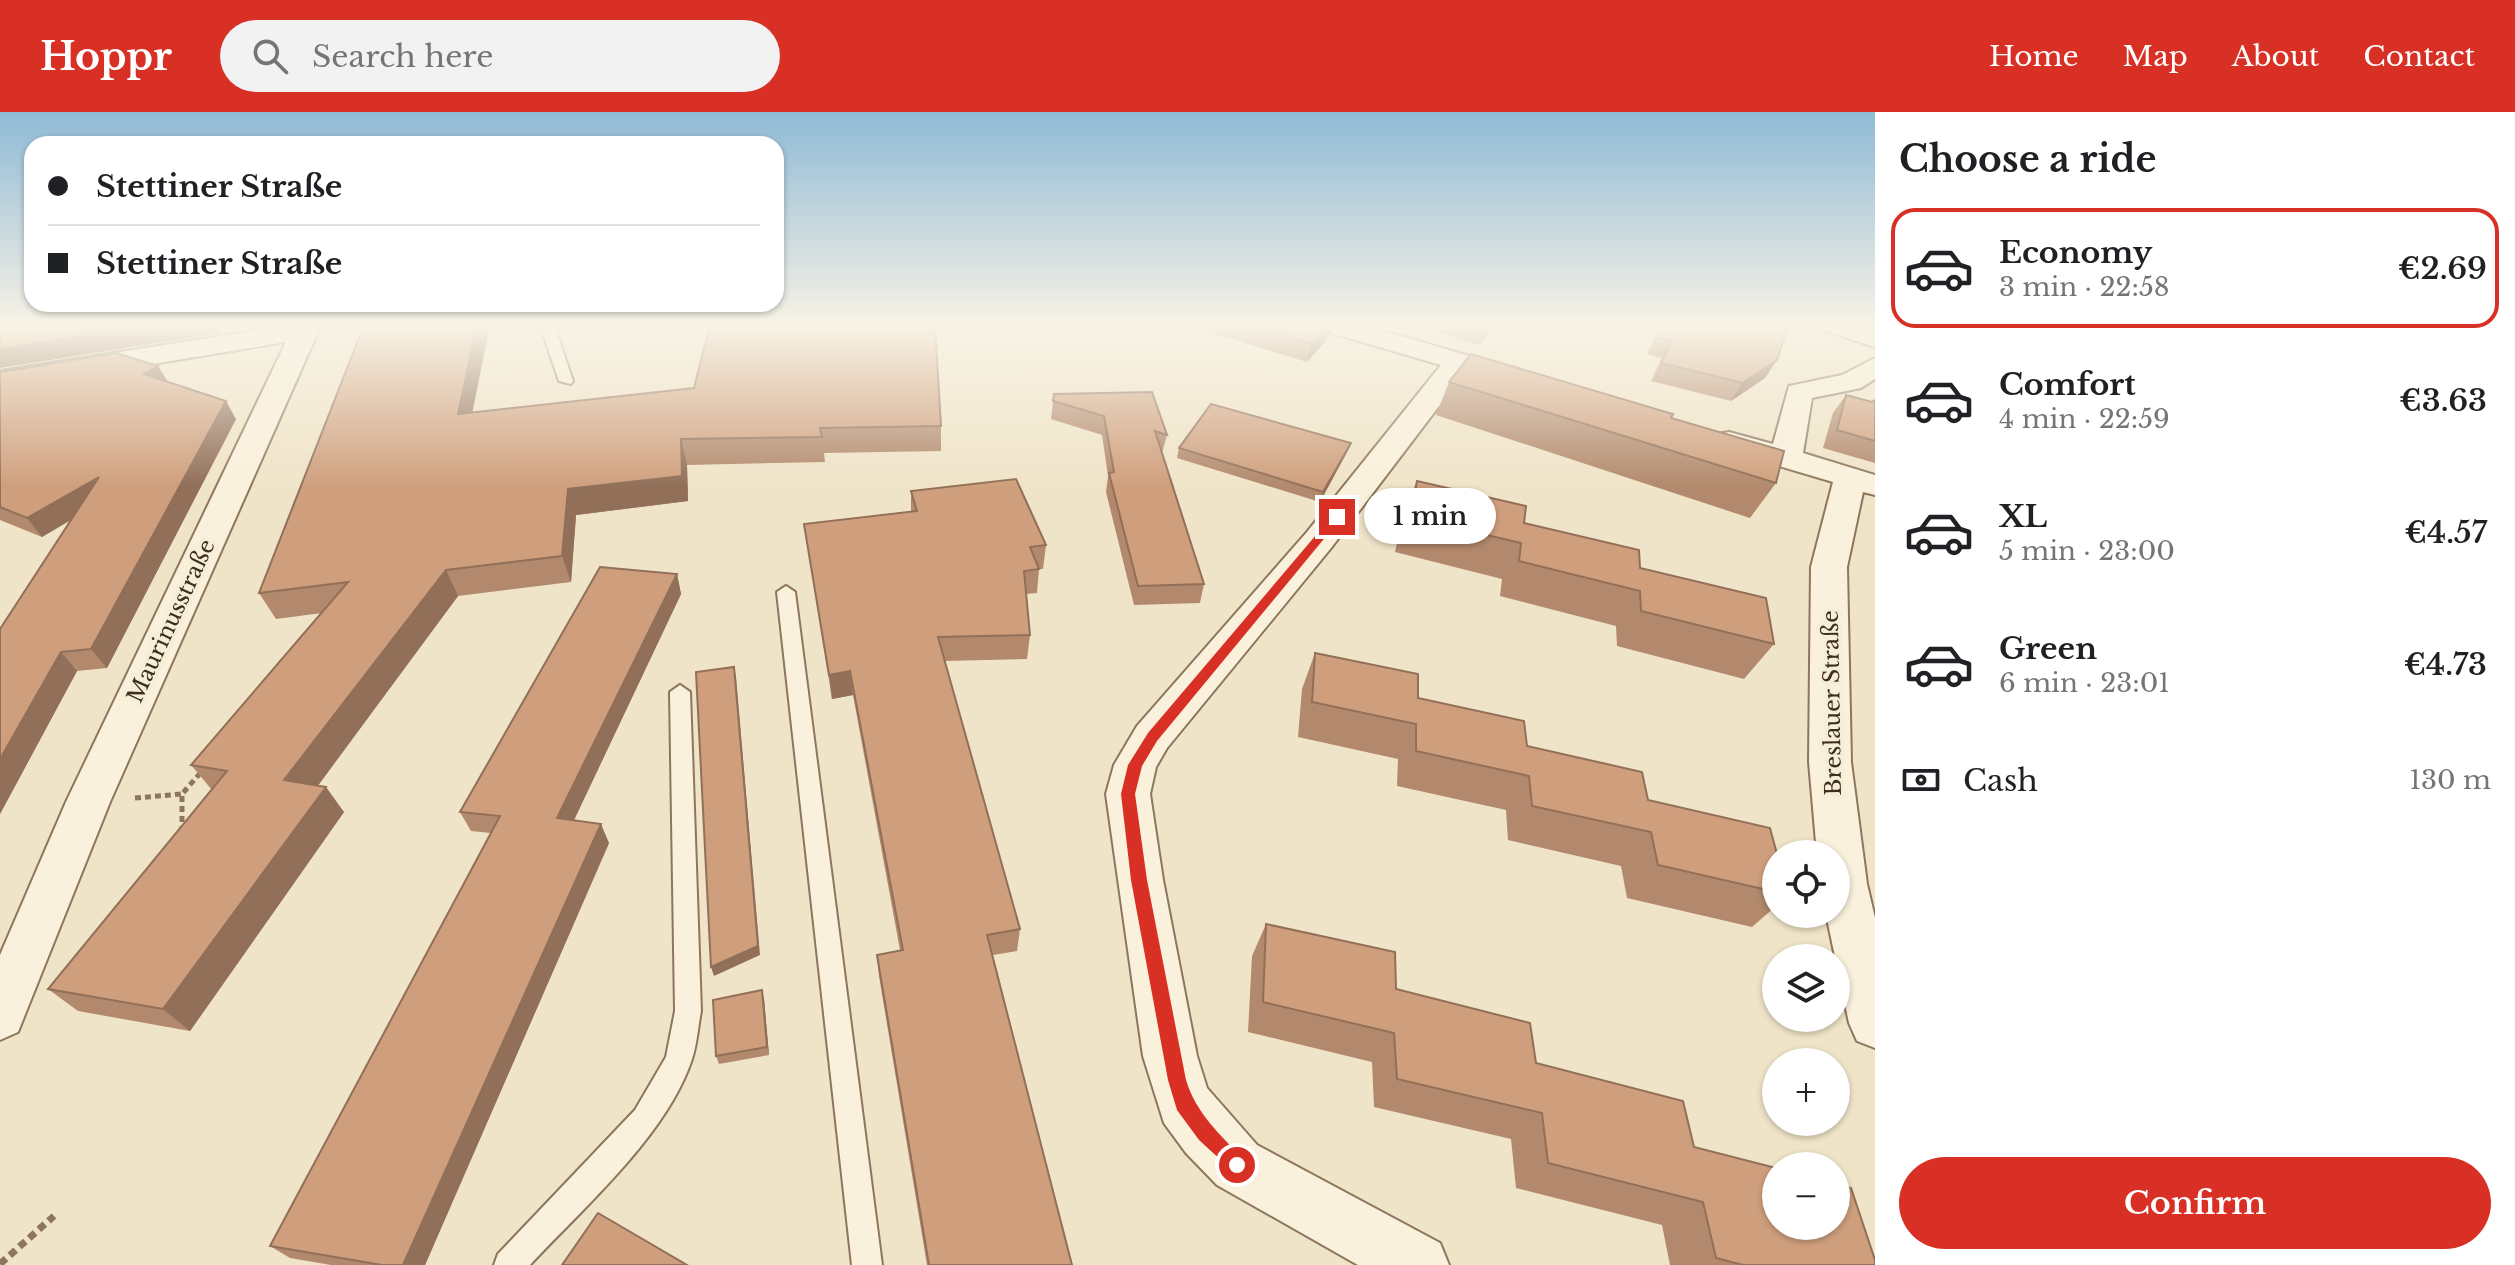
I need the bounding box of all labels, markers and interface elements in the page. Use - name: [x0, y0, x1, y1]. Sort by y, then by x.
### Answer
- search box: [220, 20, 780, 92]
- text: Hoppr: [40, 33, 172, 80]
- icon: search: [248, 34, 292, 78]
- text: Search here: [312, 38, 494, 75]
- text: Home: [1989, 39, 2079, 74]
- text: Map: [2123, 39, 2188, 74]
- text: About: [2232, 39, 2319, 74]
- text: Contact: [2363, 39, 2475, 74]
- text: Choose a ride: [1899, 137, 2156, 182]
- text: Stettiner Straße: [96, 168, 342, 205]
- icon: car: [1903, 232, 1975, 304]
- text: Economy: [1999, 234, 2152, 271]
- text: Stettiner Straße: [96, 245, 342, 282]
- text: €2.69: [2398, 250, 2487, 287]
- text: 3 min · 22:58: [1999, 271, 2169, 303]
- icon: car: [1903, 364, 1975, 436]
- text: Comfort: [1999, 366, 2136, 403]
- text: €3.63: [2399, 382, 2487, 419]
- text: 4 min · 22:59: [1999, 403, 2170, 435]
- callout: 1 min: [1365, 489, 1497, 545]
- icon: car: [1903, 496, 1975, 568]
- text: XL: [1999, 498, 2047, 535]
- route end: [1319, 499, 1355, 535]
- text: 1 min: [1393, 500, 1467, 532]
- text: €4.57: [2405, 514, 2487, 551]
- street label: Maurinusstraße: [121, 535, 221, 707]
- text: 5 min · 23:00: [1999, 535, 2175, 567]
- street label: Breslauer Straße: [1817, 610, 1847, 796]
- icon: car: [1903, 628, 1975, 700]
- text: Green: [1999, 630, 2097, 667]
- text: €4.73: [2404, 646, 2487, 683]
- text: 6 min · 23:01: [1999, 667, 2170, 699]
- icon: cash: [1899, 758, 1943, 802]
- text: Cash: [1963, 762, 2038, 799]
- text: 130 m: [2409, 764, 2491, 796]
- map controls: [1762, 840, 1850, 1240]
- button: locate: [1762, 840, 1850, 928]
- button: layers: [1762, 944, 1850, 1032]
- button: +: [1762, 1048, 1850, 1136]
- route start: [1219, 1147, 1255, 1183]
- button: −: [1762, 1152, 1850, 1240]
- button: Confirm: [1899, 1157, 2491, 1249]

